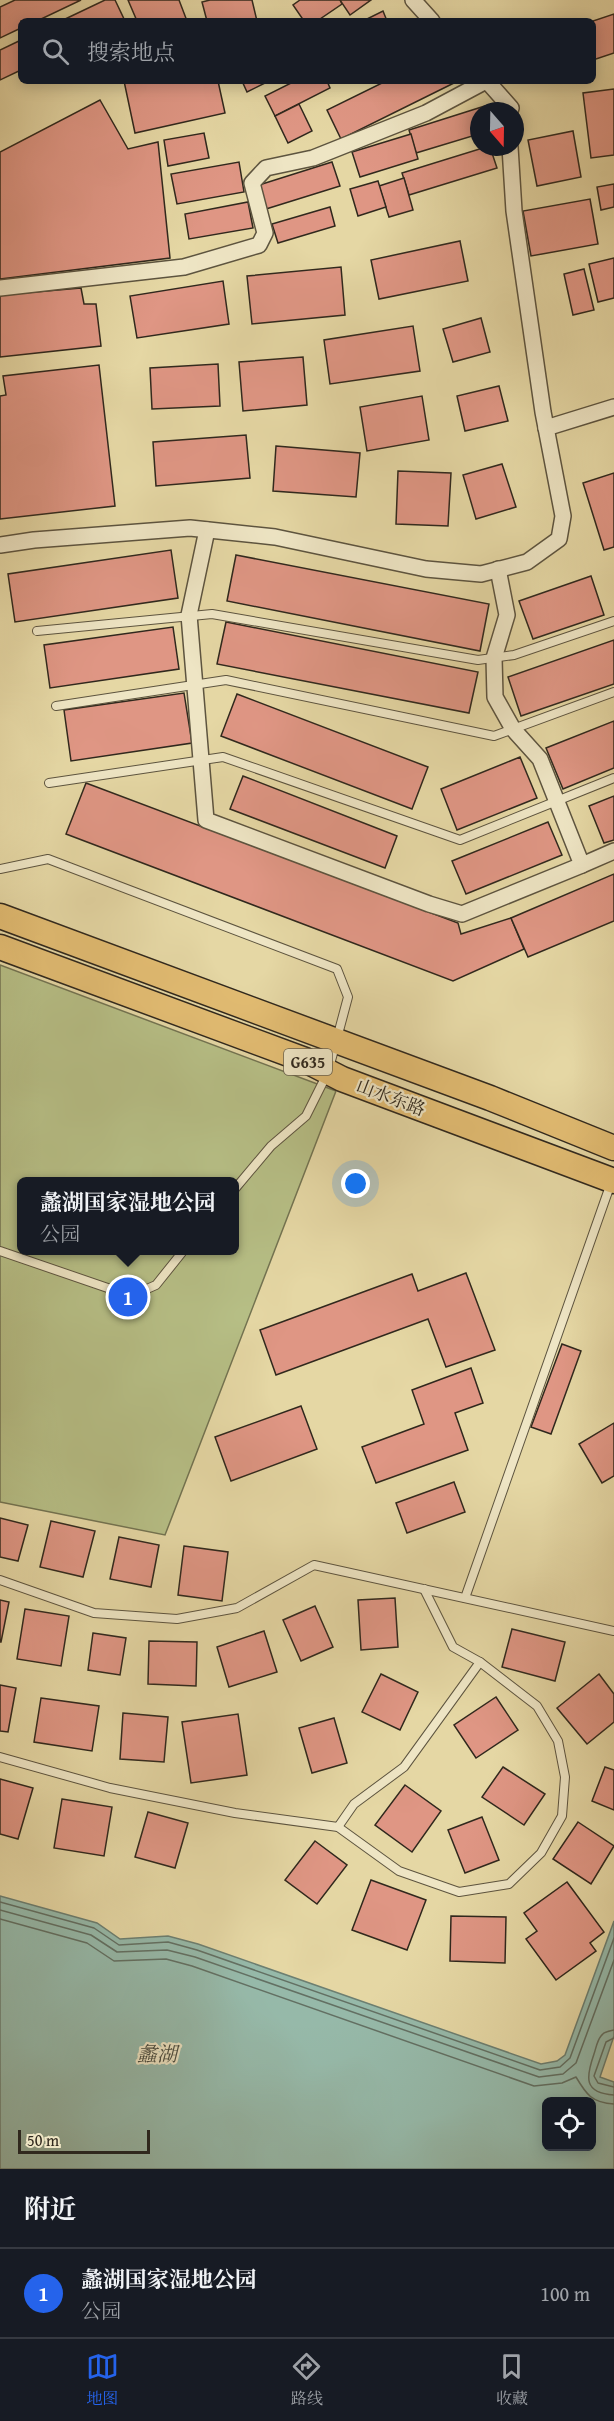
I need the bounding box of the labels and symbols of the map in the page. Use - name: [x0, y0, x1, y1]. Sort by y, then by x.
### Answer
- north arrow: [470, 102, 524, 156]
- road number: G635: [284, 1049, 332, 1075]
- street label: 山水东路: [353, 1071, 429, 1123]
- your location: [341, 1169, 370, 1198]
- pin: 1: [108, 1274, 148, 1320]
- water label: 蠡湖: [137, 2039, 180, 2068]
- scale bar: [18, 2127, 150, 2154]

